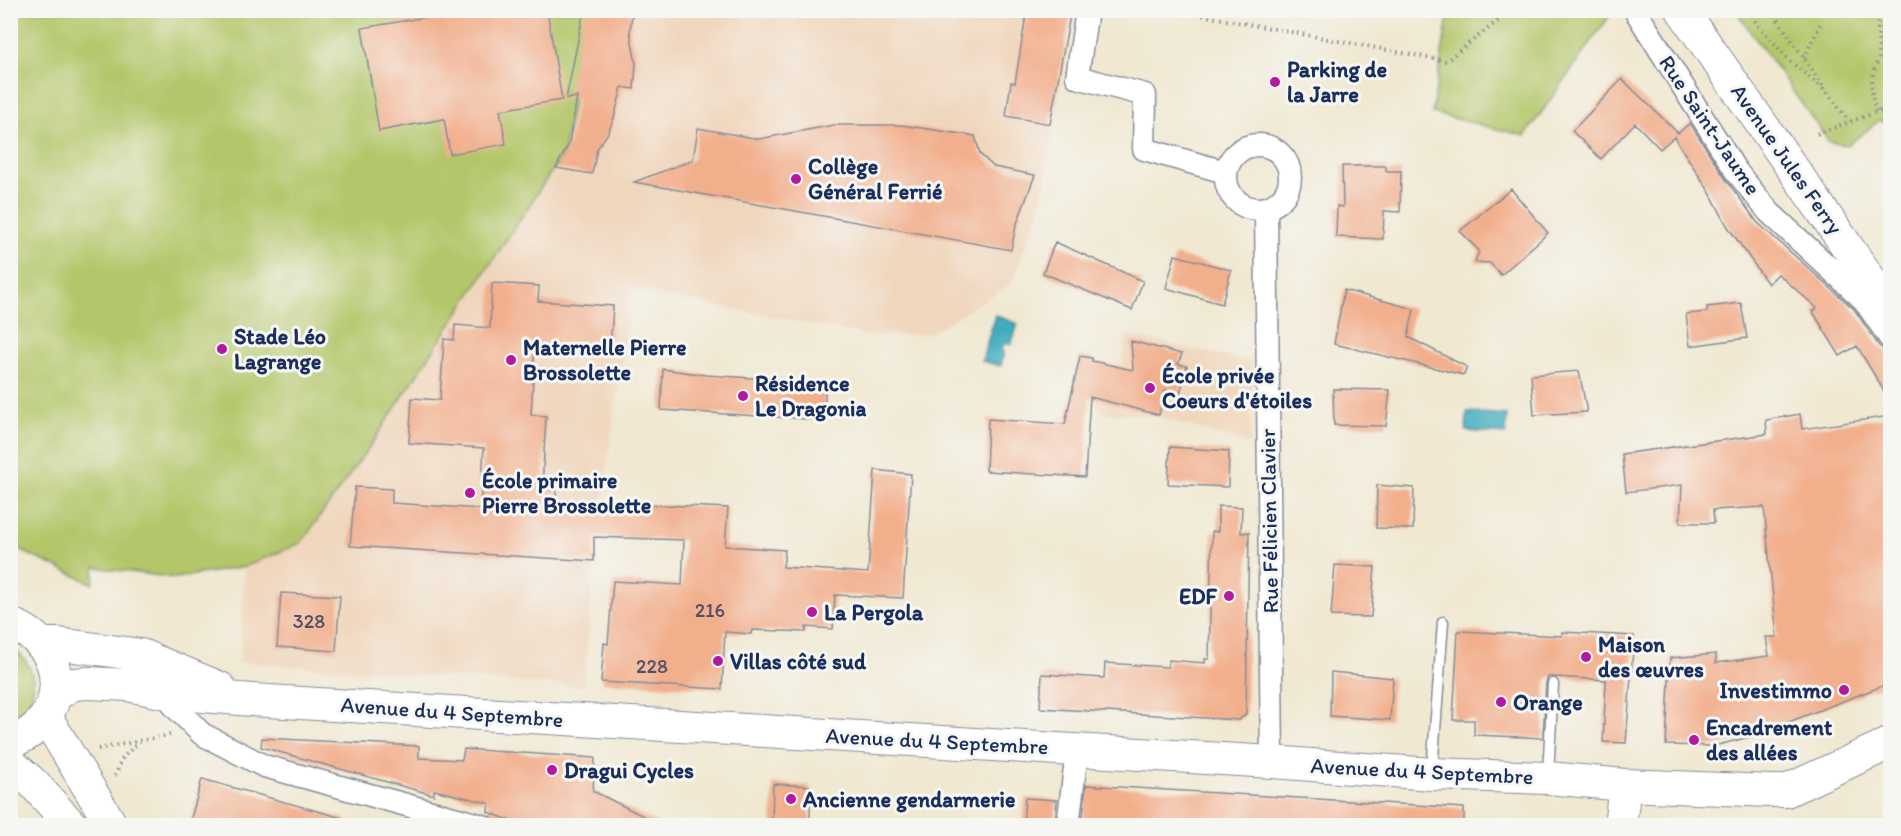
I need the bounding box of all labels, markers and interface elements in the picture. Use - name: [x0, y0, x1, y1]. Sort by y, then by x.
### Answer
- street label: Rue Saint-Jaume: [1653, 50, 1767, 200]
- place label: Parking de la Jarre: [1287, 56, 1387, 108]
- marker: Parking de la Jarre: [1268, 75, 1282, 89]
- street label: Avenue Jules Ferry: [1725, 79, 1849, 240]
- place label: Collège Général Ferrié: [808, 153, 942, 205]
- marker: Collège Général Ferrié: [789, 172, 803, 186]
- place label: Stade Léo Lagrange: [234, 323, 326, 375]
- place label: Maternelle Pierre Brossolette: [523, 334, 686, 386]
- marker: Stade Léo Lagrange: [215, 342, 229, 356]
- marker: Maternelle Pierre Brossolette: [504, 353, 518, 367]
- place label: École privée Coeurs d'étoiles: [1162, 362, 1312, 414]
- place label: Résidence Le Dragonia: [755, 370, 866, 422]
- marker: École privée Coeurs d'étoiles: [1143, 381, 1157, 395]
- marker: Résidence Le Dragonia: [736, 389, 750, 403]
- street label: Rue Félicien Clavier: [1254, 428, 1284, 614]
- place label: École primaire Pierre Brossolette: [482, 467, 651, 519]
- marker: École primaire Pierre Brossolette: [463, 486, 477, 500]
- place label: EDF: [1179, 583, 1218, 610]
- marker: EDF: [1222, 589, 1236, 603]
- house number: 216: [695, 598, 725, 622]
- place label: La Pergola: [824, 599, 924, 626]
- marker: La Pergola: [805, 605, 819, 619]
- house number: 328: [293, 609, 325, 633]
- place label: Maison des œuvres: [1598, 631, 1704, 683]
- place label: Villas côté sud: [730, 648, 867, 675]
- marker: Maison des œuvres: [1579, 650, 1593, 664]
- house number: 228: [636, 654, 668, 678]
- marker: Villas côté sud: [711, 654, 725, 668]
- place label: Investimmo: [1719, 677, 1832, 704]
- marker: Investimmo: [1837, 683, 1851, 697]
- place label: Orange: [1513, 689, 1583, 716]
- street label: Avenue du 4 Septembre: [340, 691, 564, 733]
- marker: Orange: [1494, 695, 1508, 709]
- place label: Encadrement des allées: [1706, 714, 1833, 766]
- street label: Avenue du 4 Septembre: [825, 722, 1049, 760]
- marker: Encadrement des allées: [1687, 733, 1701, 747]
- street label: Avenue du 4 Septembre: [1310, 752, 1534, 790]
- place label: Dragui Cycles: [564, 757, 694, 784]
- marker: Dragui Cycles: [545, 763, 559, 777]
- place label: Ancienne gendarmerie: [802, 786, 1015, 813]
- marker: Ancienne gendarmerie: [784, 792, 798, 806]

